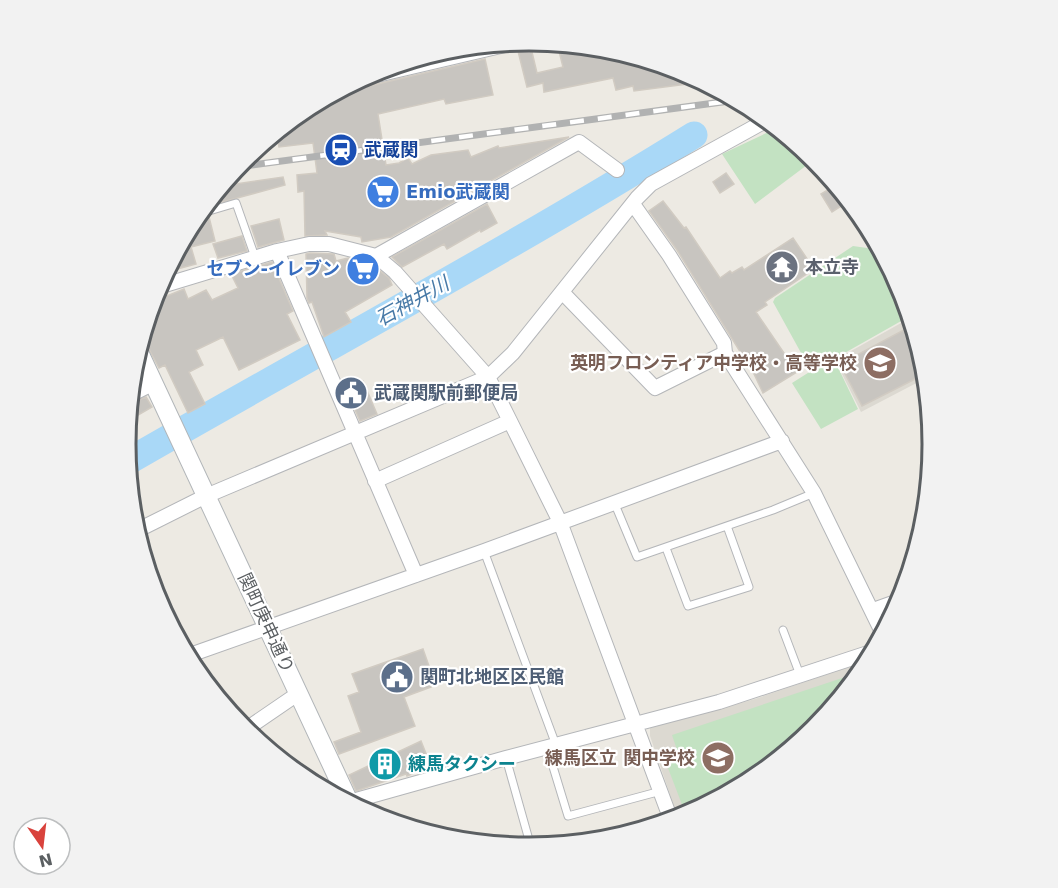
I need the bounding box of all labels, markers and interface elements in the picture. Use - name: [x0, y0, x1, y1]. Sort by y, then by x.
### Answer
- station icon: 武蔵関: [323, 132, 359, 168]
- place label: 武蔵関: [364, 139, 418, 160]
- supermarket icon: Emio武蔵関: [365, 174, 401, 210]
- place label: Emio武蔵関: [406, 181, 510, 202]
- temple icon: 本立寺: [764, 249, 800, 285]
- supermarket icon: セブン-イレブン: [345, 251, 381, 287]
- place label: 本立寺: [805, 256, 859, 277]
- place label: セブン-イレブン: [207, 258, 340, 279]
- water label: 石神井川: [371, 270, 455, 331]
- school or university icon: 英明フロンティア中学校・高等学校: [862, 345, 898, 381]
- place label: 英明フロンティア中学校・高等学校: [570, 352, 857, 373]
- public building icon: 武蔵関駅前郵便局: [333, 375, 369, 411]
- place label: 武蔵関駅前郵便局: [374, 382, 518, 403]
- street label: 関町庚申通り: [234, 569, 299, 676]
- public building icon: 関町北地区区民館: [379, 659, 415, 695]
- place label: 関町北地区区民館: [420, 666, 564, 687]
- school or university icon: 練馬区立 関中学校: [700, 740, 736, 776]
- building icon: 練馬タクシー: [367, 746, 403, 782]
- place label: 練馬区立 関中学校: [545, 747, 695, 768]
- place label: 練馬タクシー: [408, 753, 516, 774]
- north arrow: [12, 816, 72, 876]
- text: N: [37, 849, 54, 871]

